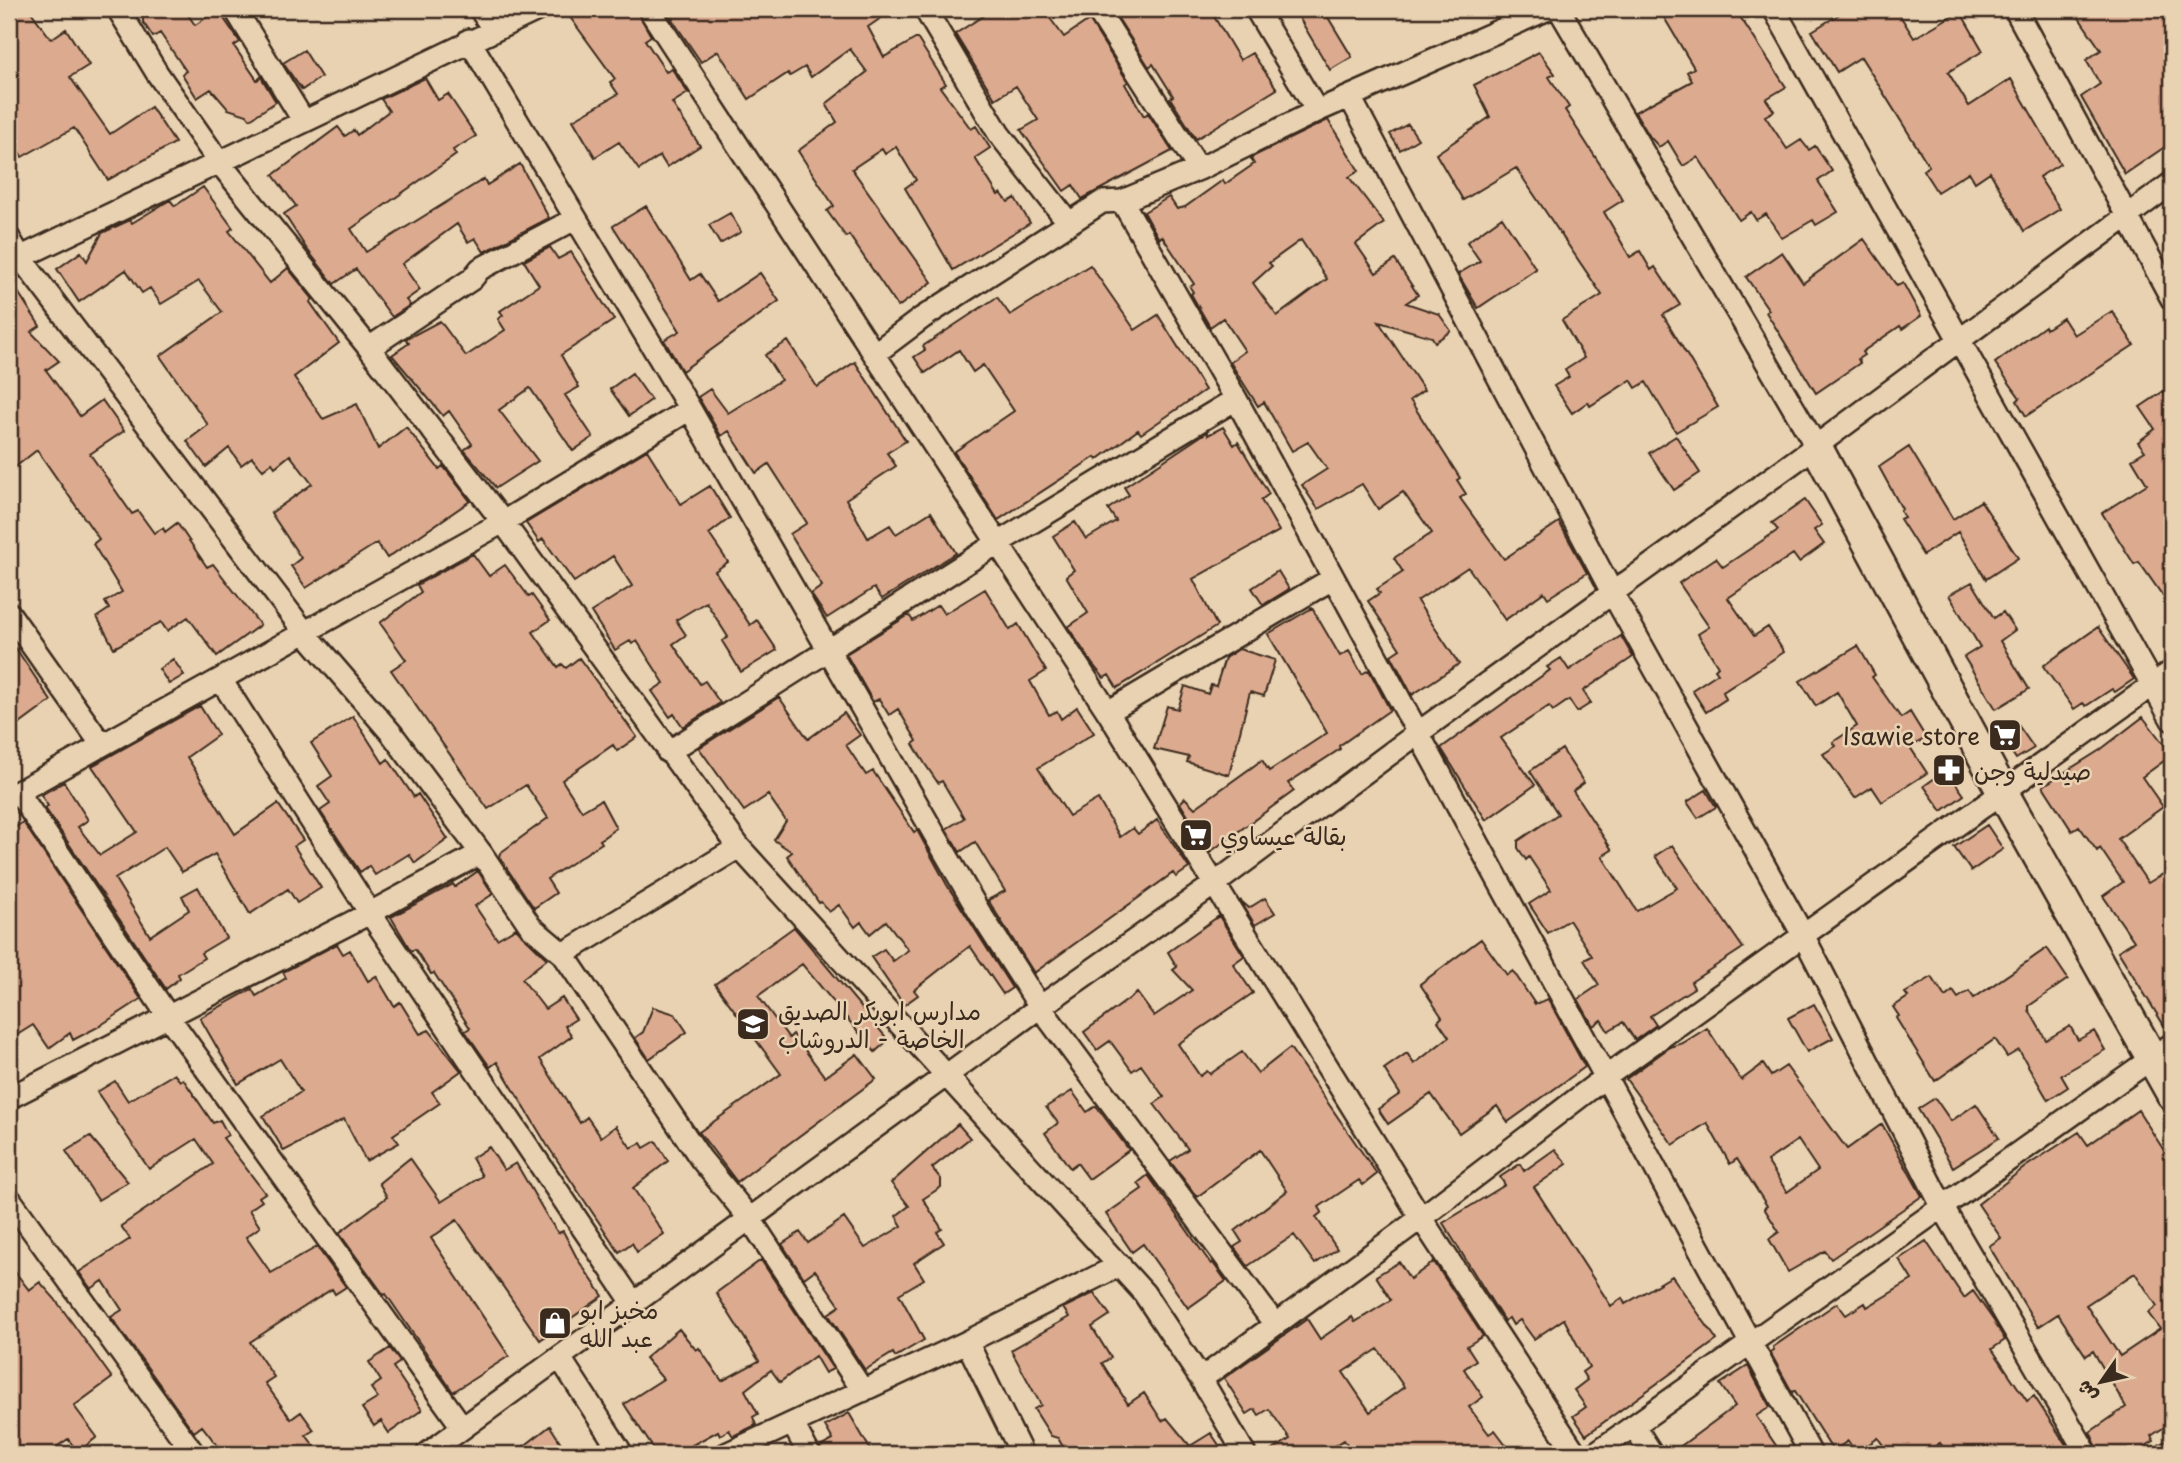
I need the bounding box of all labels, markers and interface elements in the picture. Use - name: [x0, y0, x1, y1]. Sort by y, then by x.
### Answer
- supermarket icon: Isawie store: [1986, 716, 2024, 754]
- place label: Isawie store: [1843, 717, 1980, 753]
- pharmacy icon: صيدلية وجن: [1930, 751, 1968, 789]
- place label: صيدلية وجن: [1974, 752, 2091, 788]
- supermarket icon: بقالة عيساوي: [1177, 816, 1215, 854]
- place label: بقالة عيساوي: [1220, 817, 1347, 854]
- place label: مدارس ابوبكر الصديق الخاصة - الدروشاب: [778, 992, 981, 1056]
- school or university icon: مدارس ابوبكر الصديق الخاصة - الدروشاب: [734, 1005, 772, 1043]
- place label: مخبز ابو عبد الله: [578, 1291, 659, 1355]
- shop icon: مخبز ابو عبد الله: [536, 1304, 574, 1342]
- north arrow: [2066, 1348, 2136, 1418]
- text: ش: [2069, 1375, 2104, 1409]

